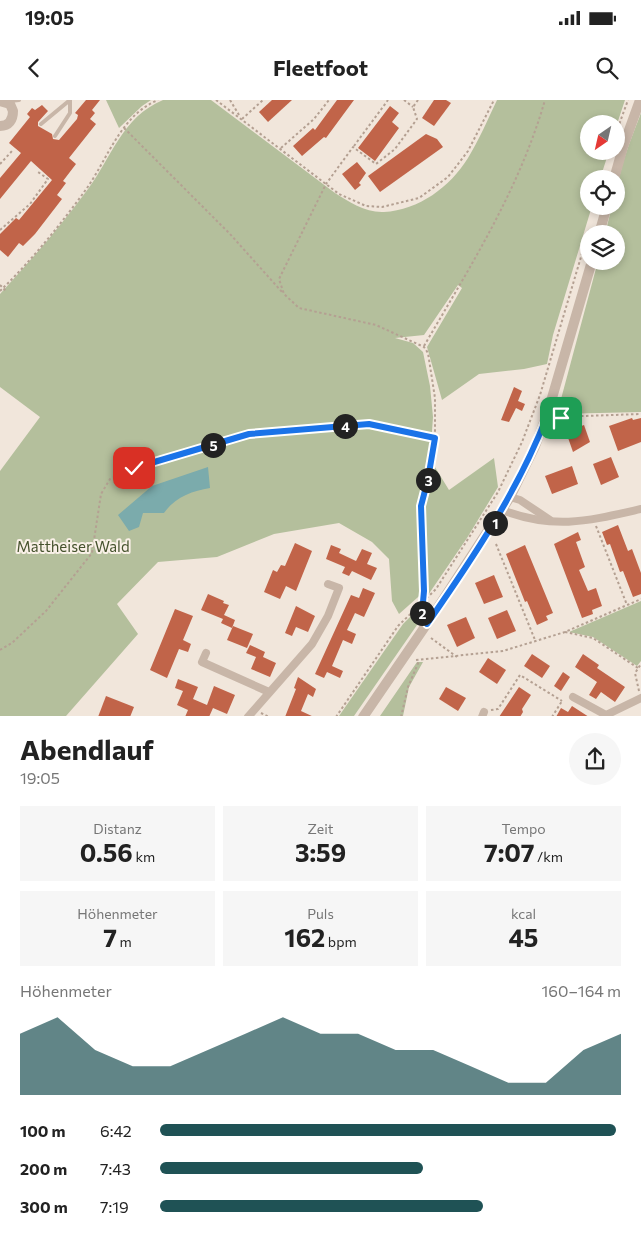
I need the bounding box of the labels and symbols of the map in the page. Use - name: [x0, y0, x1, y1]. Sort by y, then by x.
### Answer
- north arrow: [580, 115, 625, 160]
- pin: [540, 397, 582, 439]
- pin: 4: [332, 414, 358, 438]
- pin: 5: [200, 432, 226, 458]
- pin: [113, 447, 155, 489]
- pin: 3: [416, 468, 440, 492]
- pin: 1: [482, 510, 508, 536]
- park label: Mattheiser Wald: [16, 537, 130, 555]
- pin: 2: [410, 600, 434, 626]

